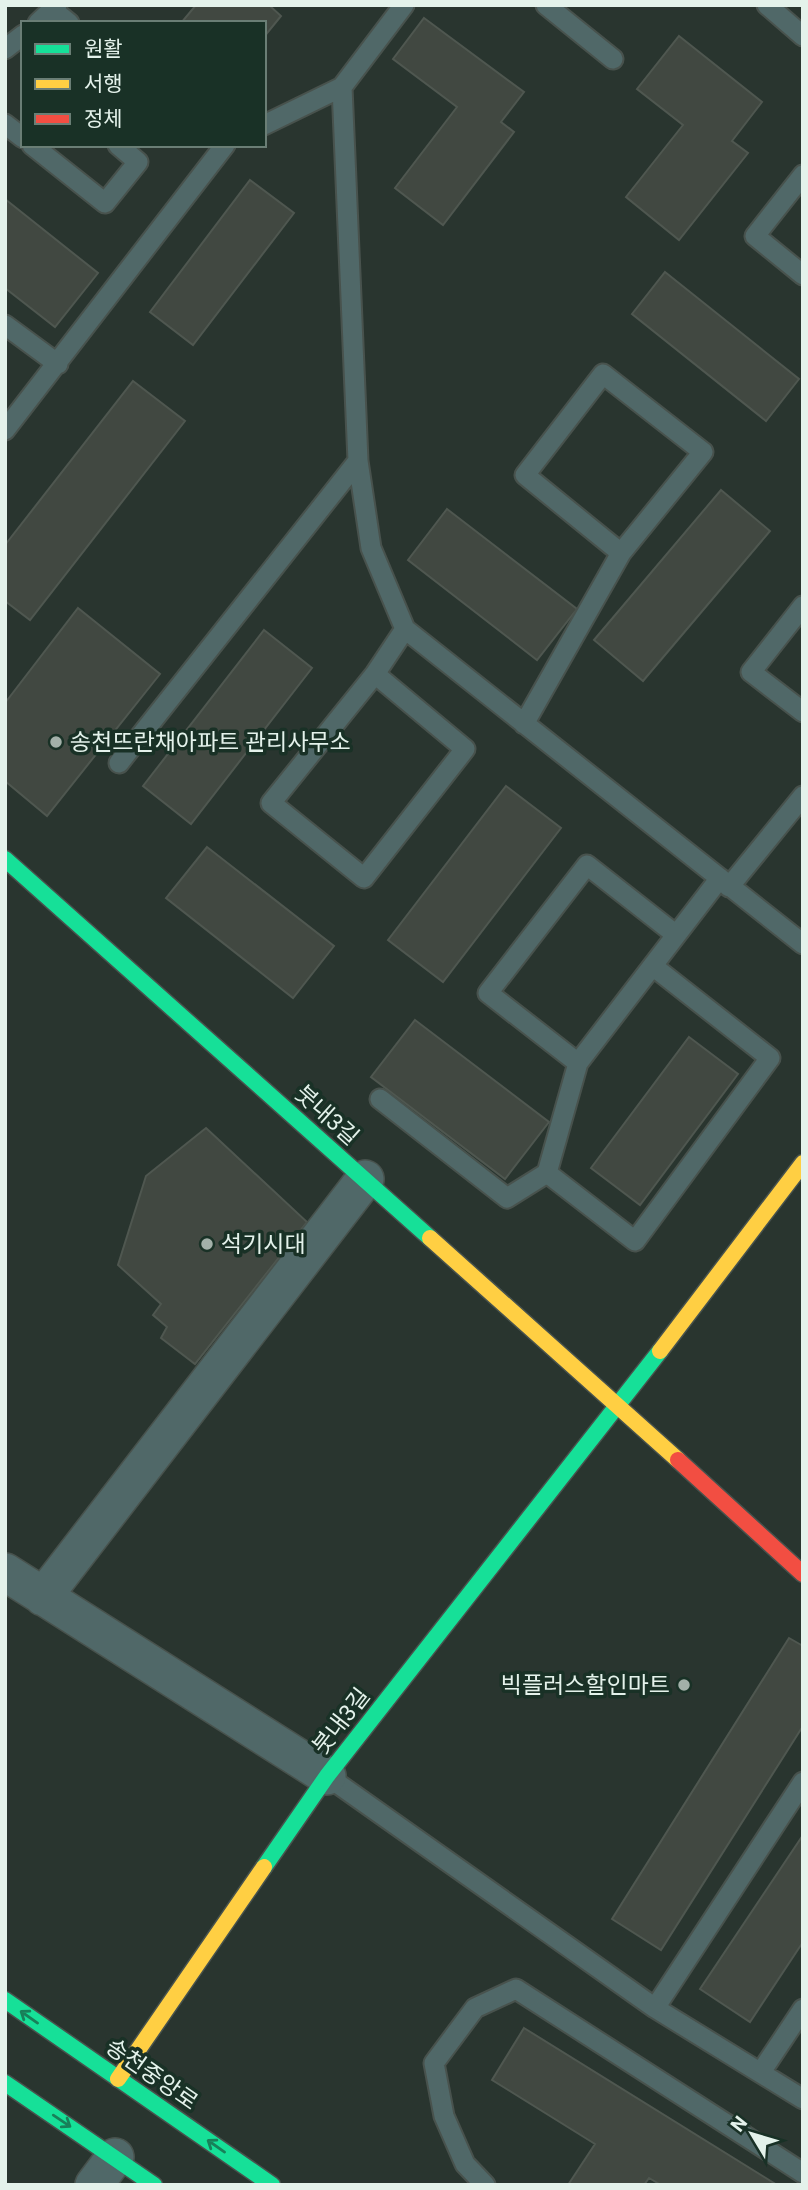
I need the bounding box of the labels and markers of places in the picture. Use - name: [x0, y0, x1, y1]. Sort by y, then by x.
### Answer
- place label: 송천뜨란채아파트 관리사무소: [70, 729, 351, 756]
- marker: 송천뜨란채아파트 관리사무소: [48, 734, 64, 750]
- place label: 석기시대: [221, 1231, 306, 1258]
- marker: 석기시대: [199, 1236, 215, 1252]
- place label: 빅플러스할인마트: [501, 1672, 670, 1699]
- marker: 빅플러스할인마트: [676, 1677, 692, 1693]

